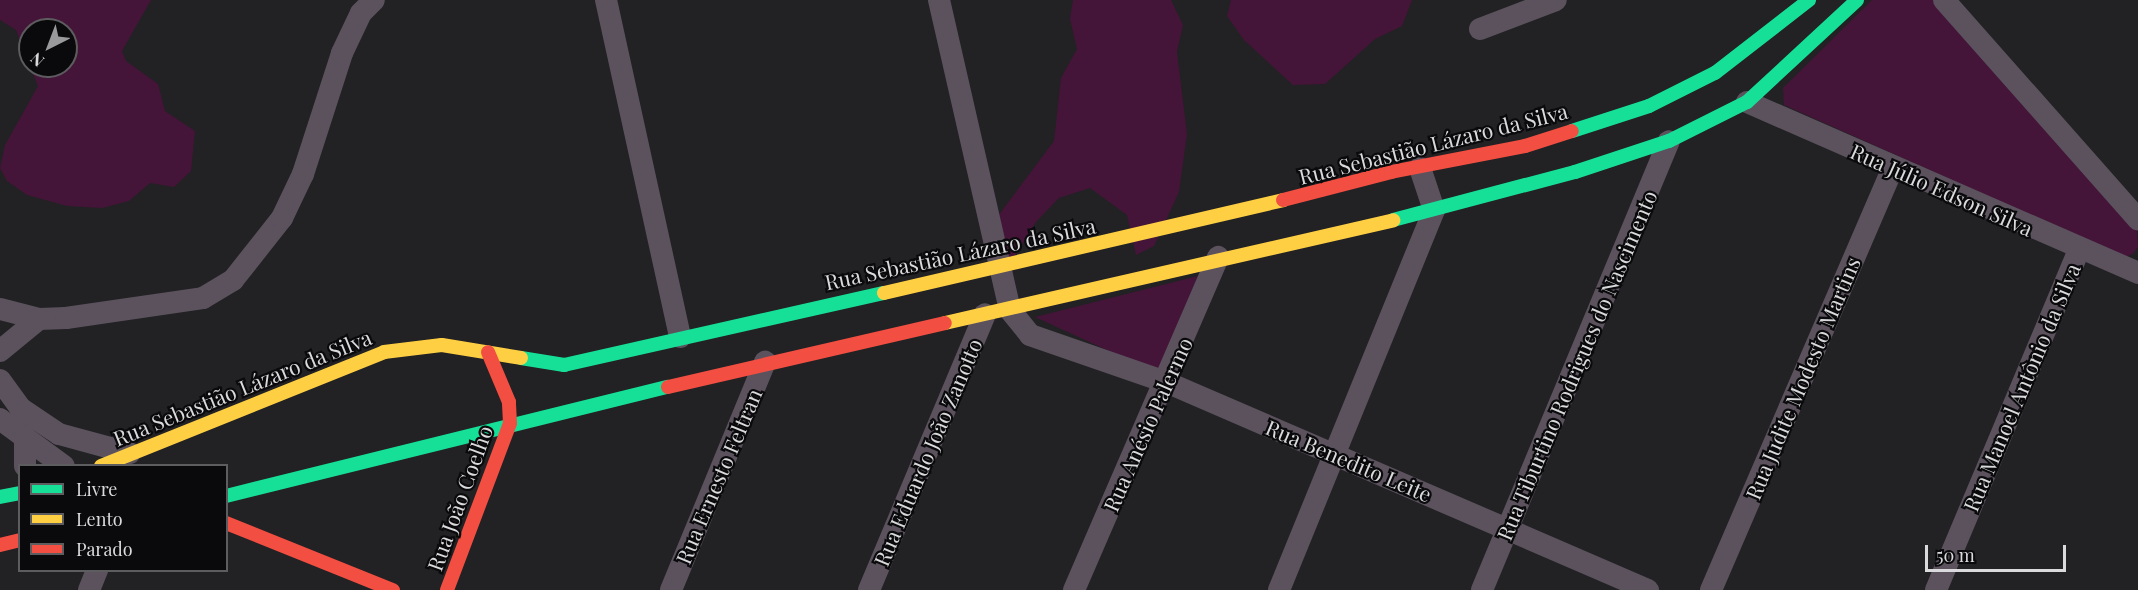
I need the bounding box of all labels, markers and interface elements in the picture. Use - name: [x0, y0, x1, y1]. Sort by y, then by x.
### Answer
- north arrow: [18, 18, 78, 78]
- text: N: [26, 49, 48, 72]
- street label: Rua Sebastião Lázaro da Silva: [1296, 97, 1570, 189]
- street label: Rua Júlio Edson Silva: [1847, 137, 2037, 241]
- street label: Rua Tiburtino Rodrigues do Nascimento: [1490, 186, 1662, 544]
- street label: Rua Sebastião Lázaro da Silva: [822, 212, 1098, 294]
- street label: Rua Judite Modesto Martins: [1739, 253, 1865, 503]
- street label: Rua Manoel Antônio da Silva: [1957, 259, 2085, 515]
- street label: Rua Sebastião Lázaro da Silva: [109, 323, 375, 451]
- street label: Rua Anésio Palermo: [1097, 333, 1197, 515]
- street label: Rua Eduardo João Zanotto: [868, 334, 986, 570]
- street label: Rua Ernesto Feltran: [670, 384, 766, 568]
- street label: Rua Benedito Leite: [1262, 414, 1436, 506]
- street label: Rua João Coelho: [421, 422, 497, 574]
- legend: [18, 464, 228, 572]
- text: Livre: [76, 477, 117, 501]
- text: Lento: [76, 507, 123, 531]
- scale bar: [1928, 533, 2069, 571]
- text: Parado: [76, 537, 133, 561]
- text: 50 m: [1936, 543, 1975, 567]

